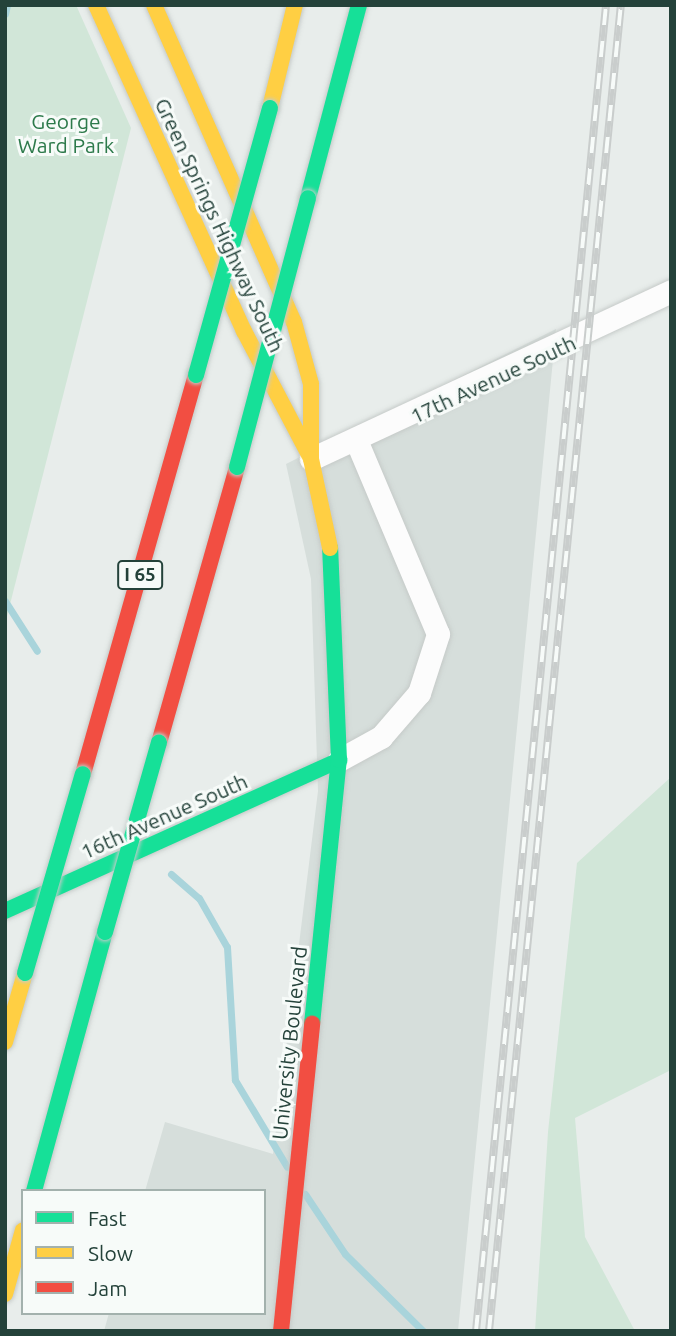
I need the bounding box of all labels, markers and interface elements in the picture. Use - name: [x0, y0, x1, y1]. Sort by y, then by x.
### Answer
- street label: Green Springs Highway South: [150, 94, 290, 356]
- park label: George Ward Park: [18, 108, 114, 158]
- street label: 17th Avenue South: [406, 330, 580, 428]
- road number: I 65: [116, 560, 164, 590]
- street label: 16th Avenue South: [77, 768, 251, 864]
- street label: University Boulevard: [266, 945, 312, 1141]
- legend: [21, 1189, 266, 1315]
- text: Fast: [88, 1206, 126, 1230]
- text: Slow: [88, 1241, 133, 1265]
- text: Jam: [88, 1276, 127, 1300]

